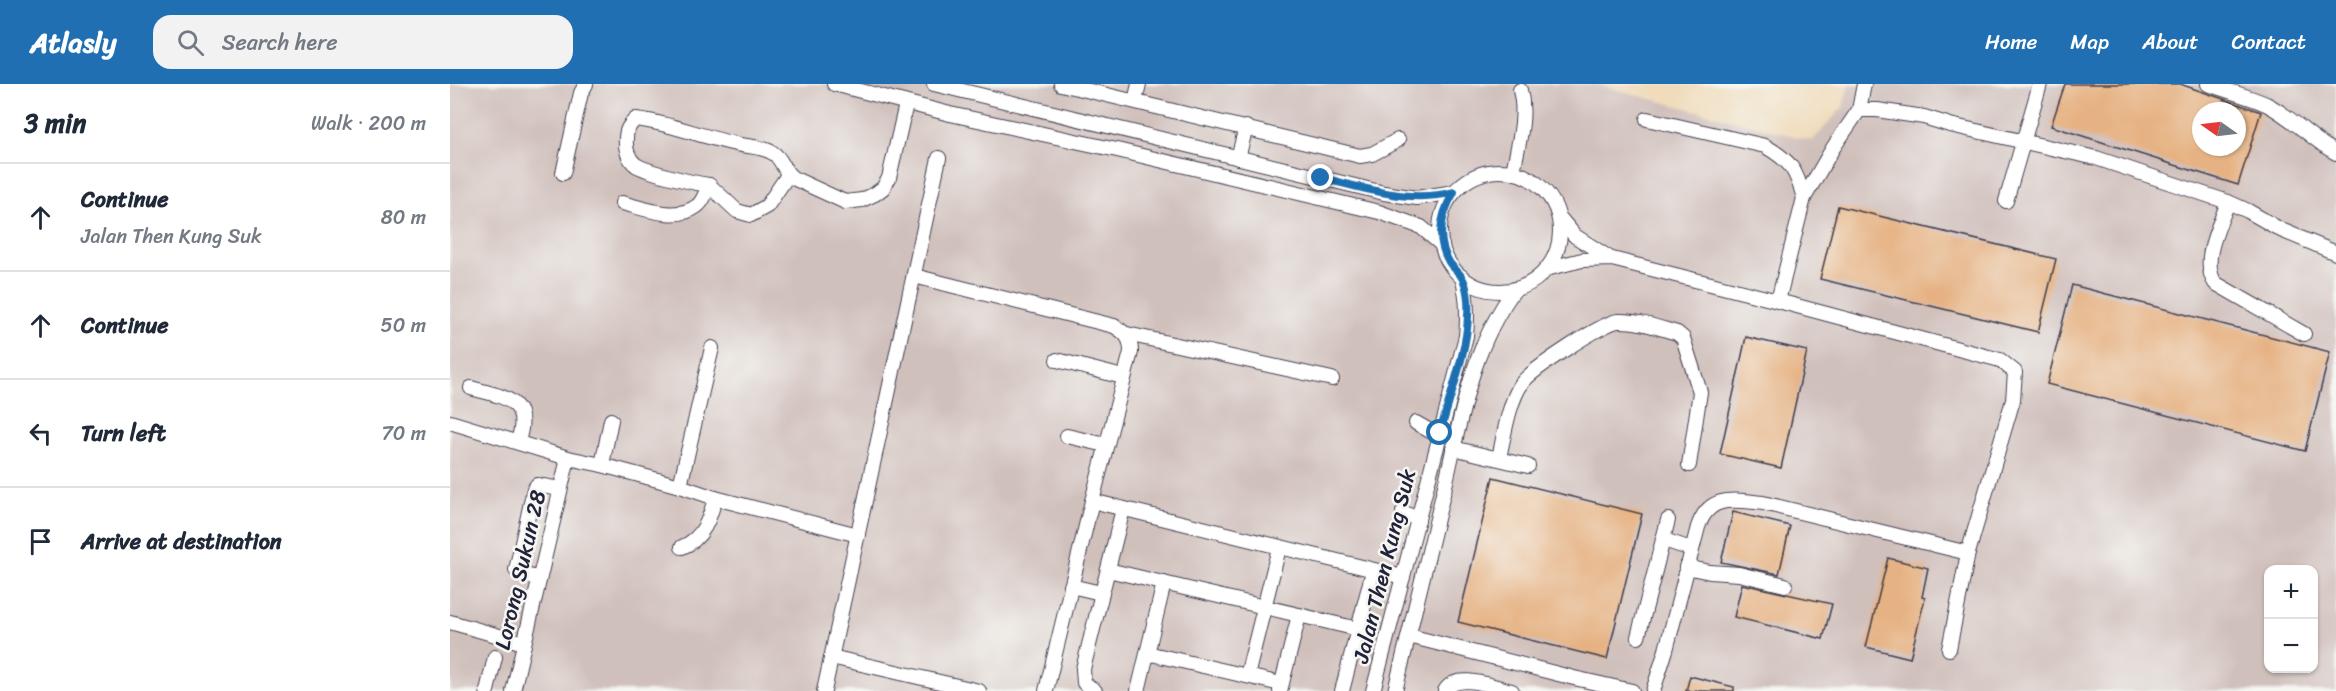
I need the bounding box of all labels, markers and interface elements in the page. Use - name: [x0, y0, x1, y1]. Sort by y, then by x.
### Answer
- search box: [153, 15, 573, 69]
- text: Atlasly: [30, 18, 117, 67]
- text: Search here: [222, 23, 338, 62]
- text: Home: [1985, 23, 2037, 61]
- text: Map: [2070, 23, 2109, 61]
- text: About: [2142, 23, 2199, 61]
- text: Contact: [2232, 23, 2306, 61]
- icon: search: [174, 26, 207, 59]
- text: 3 min: [24, 100, 86, 146]
- north arrow: [2192, 102, 2246, 156]
- text: Walk · 200 m: [311, 106, 426, 141]
- route end: [1307, 164, 1333, 190]
- text: Continue: [81, 180, 169, 219]
- text: 80 m: [381, 200, 426, 235]
- icon: ahead: [24, 201, 57, 234]
- text: Jalan Then Kung Suk: [81, 219, 262, 254]
- text: Continue: [81, 306, 169, 345]
- text: 50 m: [381, 308, 426, 343]
- icon: ahead: [24, 309, 57, 342]
- text: Turn left: [81, 414, 166, 453]
- text: 70 m: [381, 416, 426, 451]
- icon: left: [24, 417, 57, 450]
- route start: [1426, 419, 1452, 445]
- street label: Jalan Then Kung Suk: [1341, 465, 1427, 668]
- street label: Lorong Sukun 28: [483, 486, 557, 654]
- text: Arrive at destination: [81, 522, 282, 561]
- icon: arrive: [24, 525, 57, 558]
- map controls: [2264, 565, 2318, 673]
- button: +: [2264, 565, 2318, 619]
- button: −: [2264, 619, 2318, 673]

